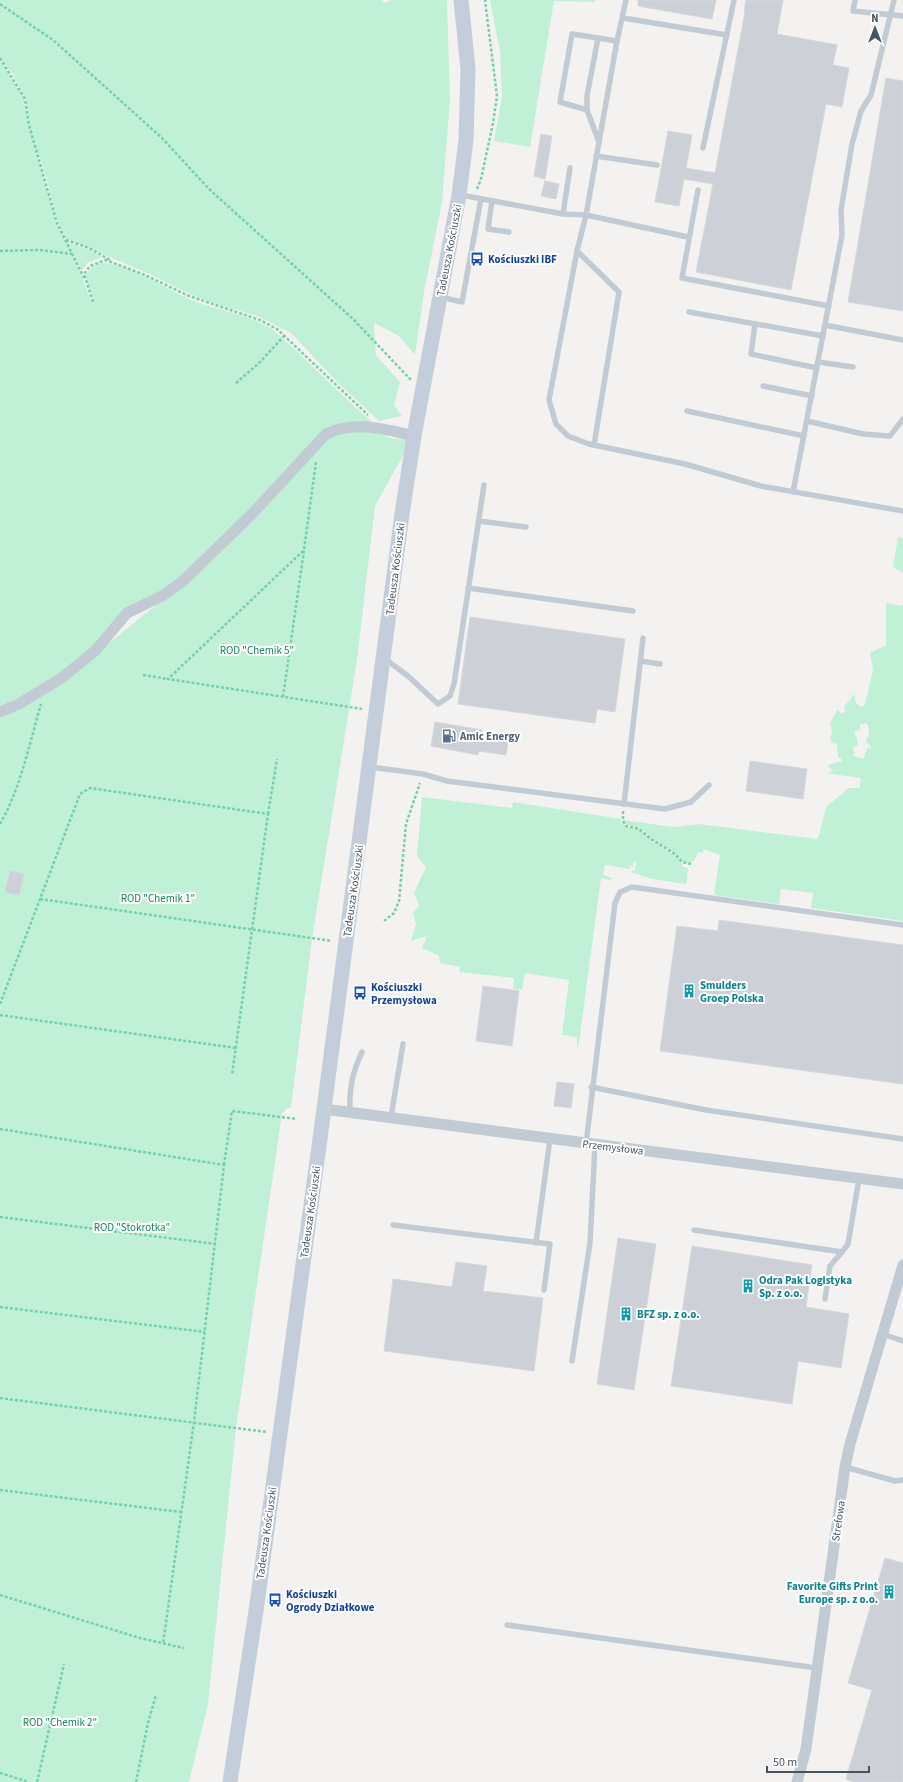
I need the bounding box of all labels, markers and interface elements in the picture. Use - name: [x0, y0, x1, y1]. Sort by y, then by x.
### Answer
- north arrow: [855, 8, 895, 48]
- text: N: [871, 11, 879, 26]
- street label: Tadeusza Kościuszki: [433, 203, 466, 297]
- bus stop icon: Kościuszki IBF: [469, 251, 485, 267]
- place label: Kościuszki IBF: [488, 252, 557, 267]
- street label: Tadeusza Kościuszki: [382, 522, 409, 616]
- park label: ROD "Chemik 5": [220, 643, 294, 658]
- fuel station icon: Amic Energy: [441, 728, 457, 744]
- place label: Amic Energy: [459, 729, 520, 744]
- street label: Tadeusza Kościuszki: [340, 844, 367, 938]
- park label: ROD "Chemik 1": [121, 891, 195, 906]
- place label: Smulders Groep Polska: [700, 978, 764, 1006]
- place label: Kościuszki Przemysłowa: [371, 980, 437, 1008]
- building icon: Smulders Groep Polska: [681, 983, 697, 999]
- bus stop icon: Kościuszki Przemysłowa: [352, 985, 368, 1001]
- street label: Przemysłowa: [582, 1136, 644, 1159]
- street label: Tadeusza Kościuszki: [297, 1165, 324, 1259]
- park label: ROD "Stokrotka": [94, 1220, 170, 1235]
- place label: Odra Pak Logistyka Sp. z o.o.: [759, 1273, 852, 1301]
- building icon: Odra Pak Logistyka Sp. z o.o.: [740, 1278, 756, 1294]
- building icon: BFZ sp. z o.o.: [618, 1306, 634, 1322]
- place label: BFZ sp. z o.o.: [637, 1307, 700, 1322]
- street label: Tadeusza Kościuszki: [253, 1486, 280, 1580]
- street label: Strefowa: [828, 1500, 849, 1542]
- place label: Favorite Gifts Print Europe sp. z o.o.: [787, 1579, 879, 1607]
- building icon: Favorite Gifts Print Europe sp. z o.o.: [881, 1584, 897, 1600]
- place label: Kościuszki Ogrody Działkowe: [286, 1587, 375, 1615]
- bus stop icon: Kościuszki Ogrody Działkowe: [267, 1592, 283, 1608]
- park label: ROD "Chemik 2": [23, 1715, 97, 1730]
- scale bar: [767, 1748, 869, 1774]
- text: 50 m: [773, 1754, 797, 1771]

